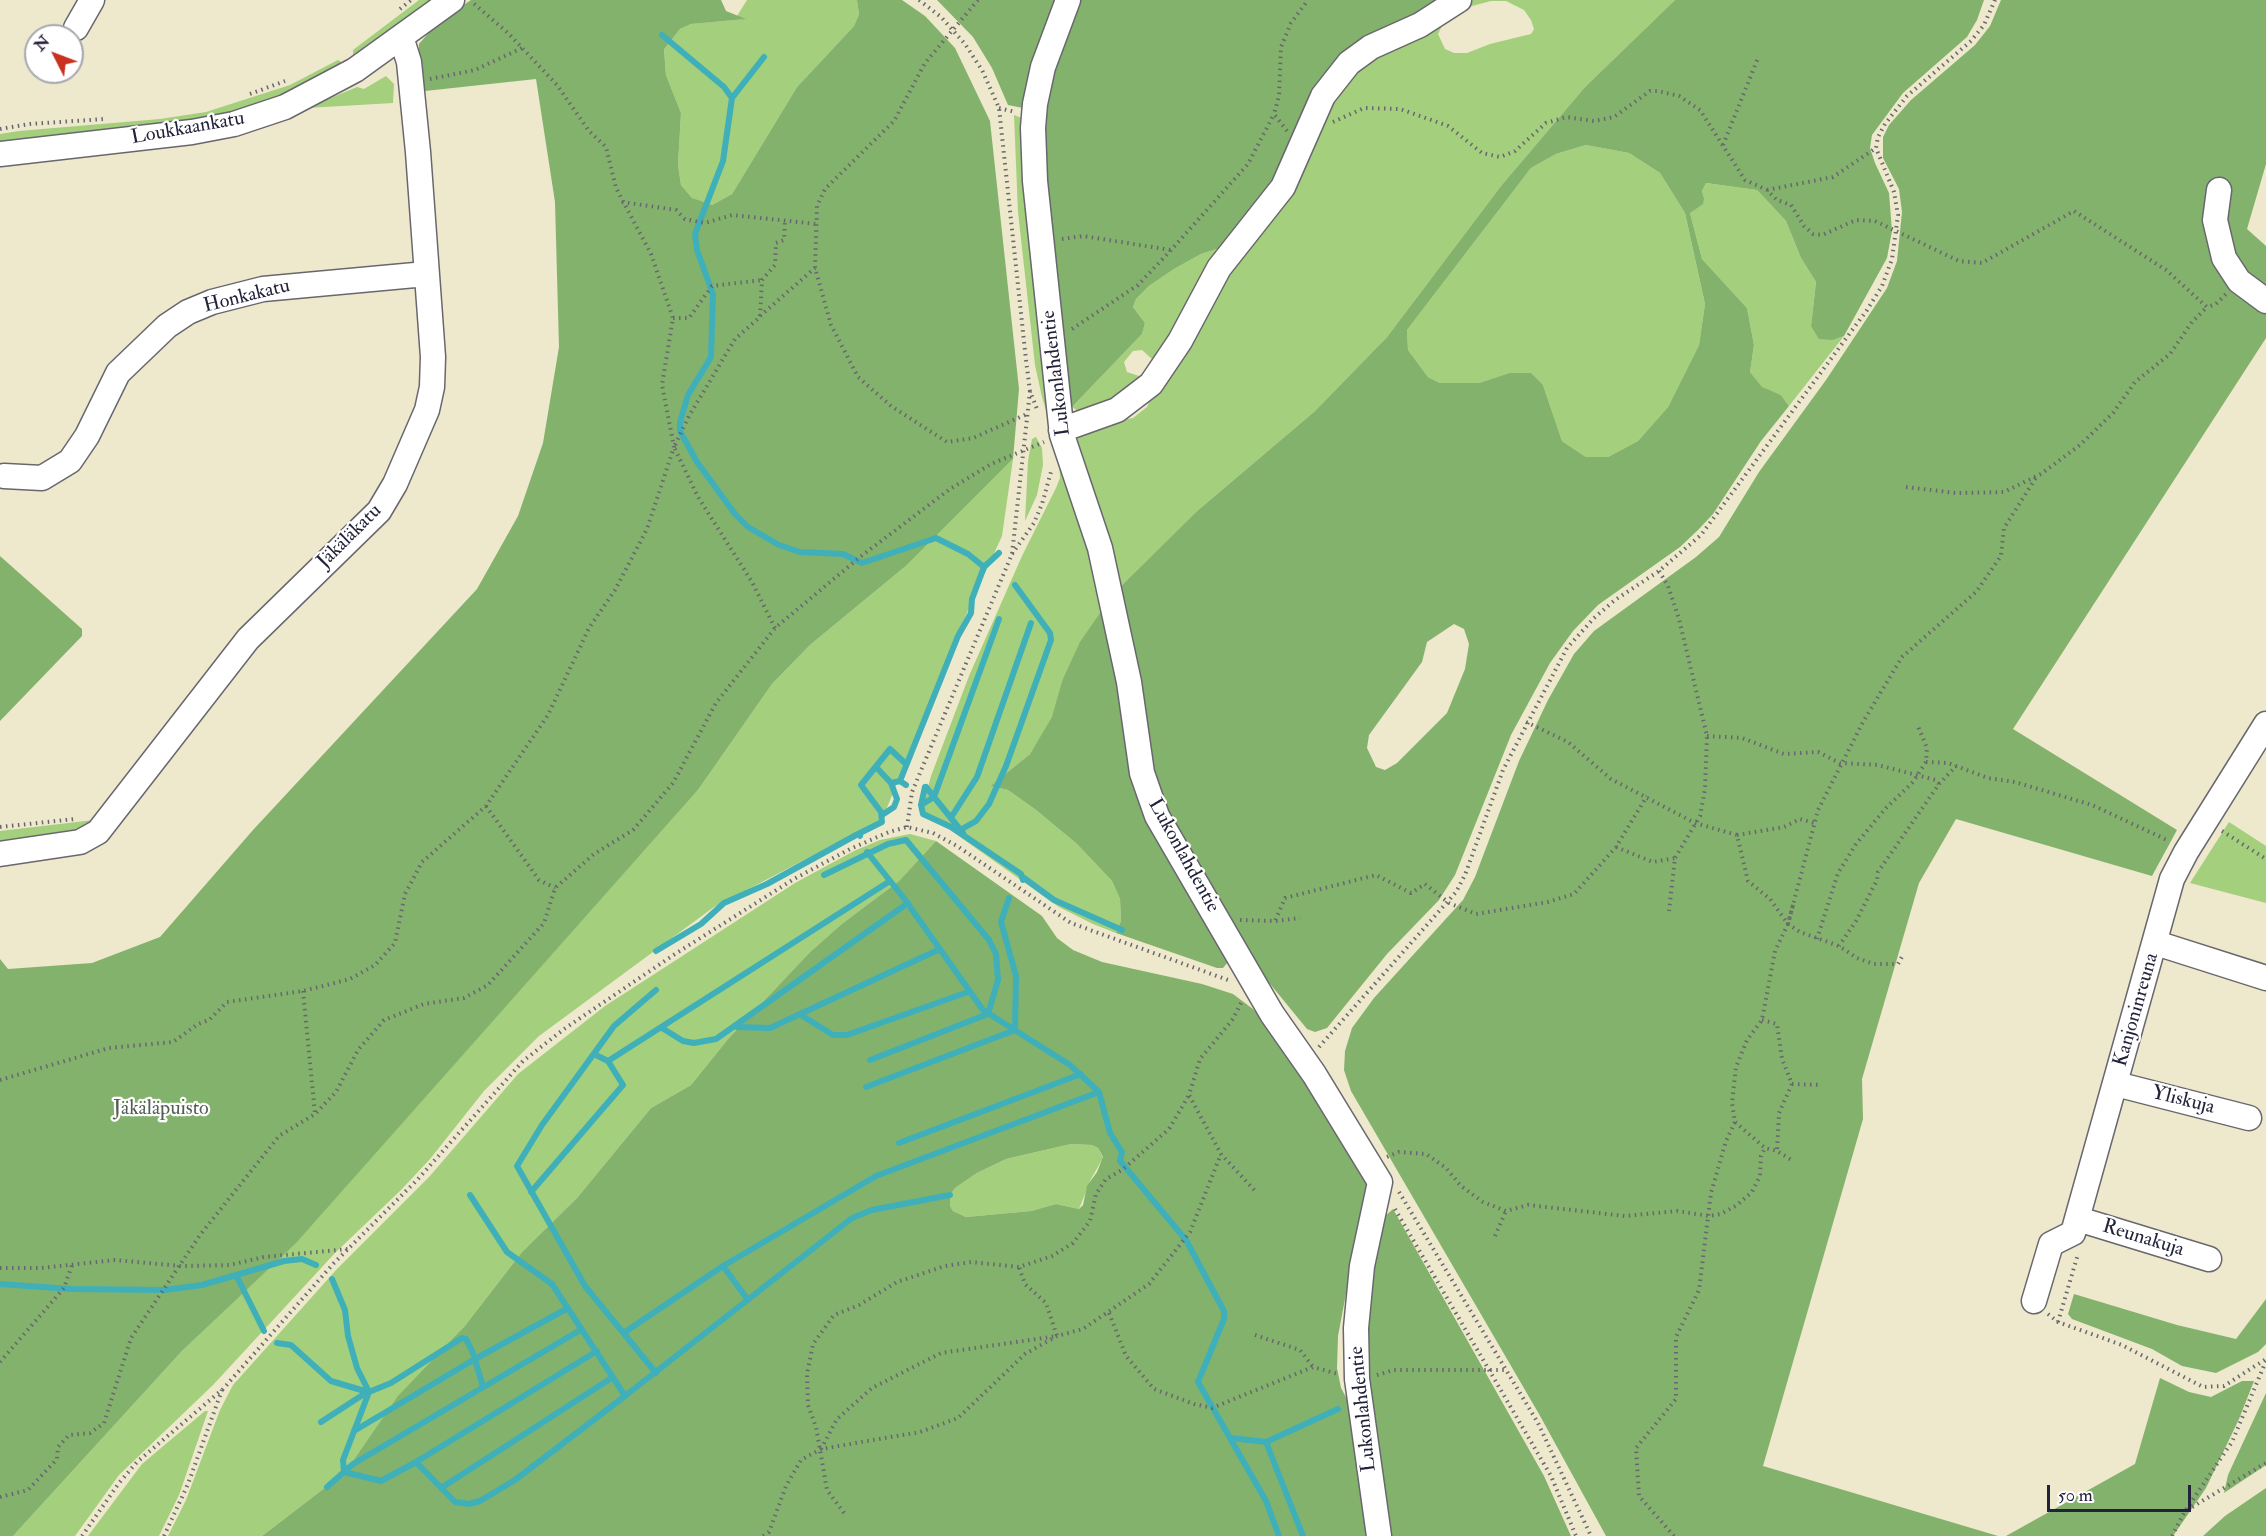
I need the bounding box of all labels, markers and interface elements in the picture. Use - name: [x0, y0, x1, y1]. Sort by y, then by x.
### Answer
- north arrow: [24, 24, 84, 84]
- text: N: [30, 31, 54, 55]
- street label: Loukkaankatu: [129, 107, 247, 151]
- street label: Honkakatu: [201, 275, 293, 319]
- street label: Lukonlahdentie: [1037, 309, 1077, 437]
- street label: Jäkäläkatu: [313, 500, 387, 574]
- street label: Lukonlahdentie: [1142, 795, 1224, 917]
- street label: Kanjoninreuna: [2109, 950, 2165, 1070]
- street label: Yliskuja: [2149, 1082, 2217, 1120]
- park label: Jäkäläpuisto: [113, 1098, 209, 1122]
- street label: Reunakuja: [2099, 1215, 2187, 1263]
- street label: Lukonlahdentie: [1345, 1345, 1383, 1473]
- scale bar: [2050, 1473, 2194, 1511]
- text: 50 m: [2058, 1484, 2093, 1507]

